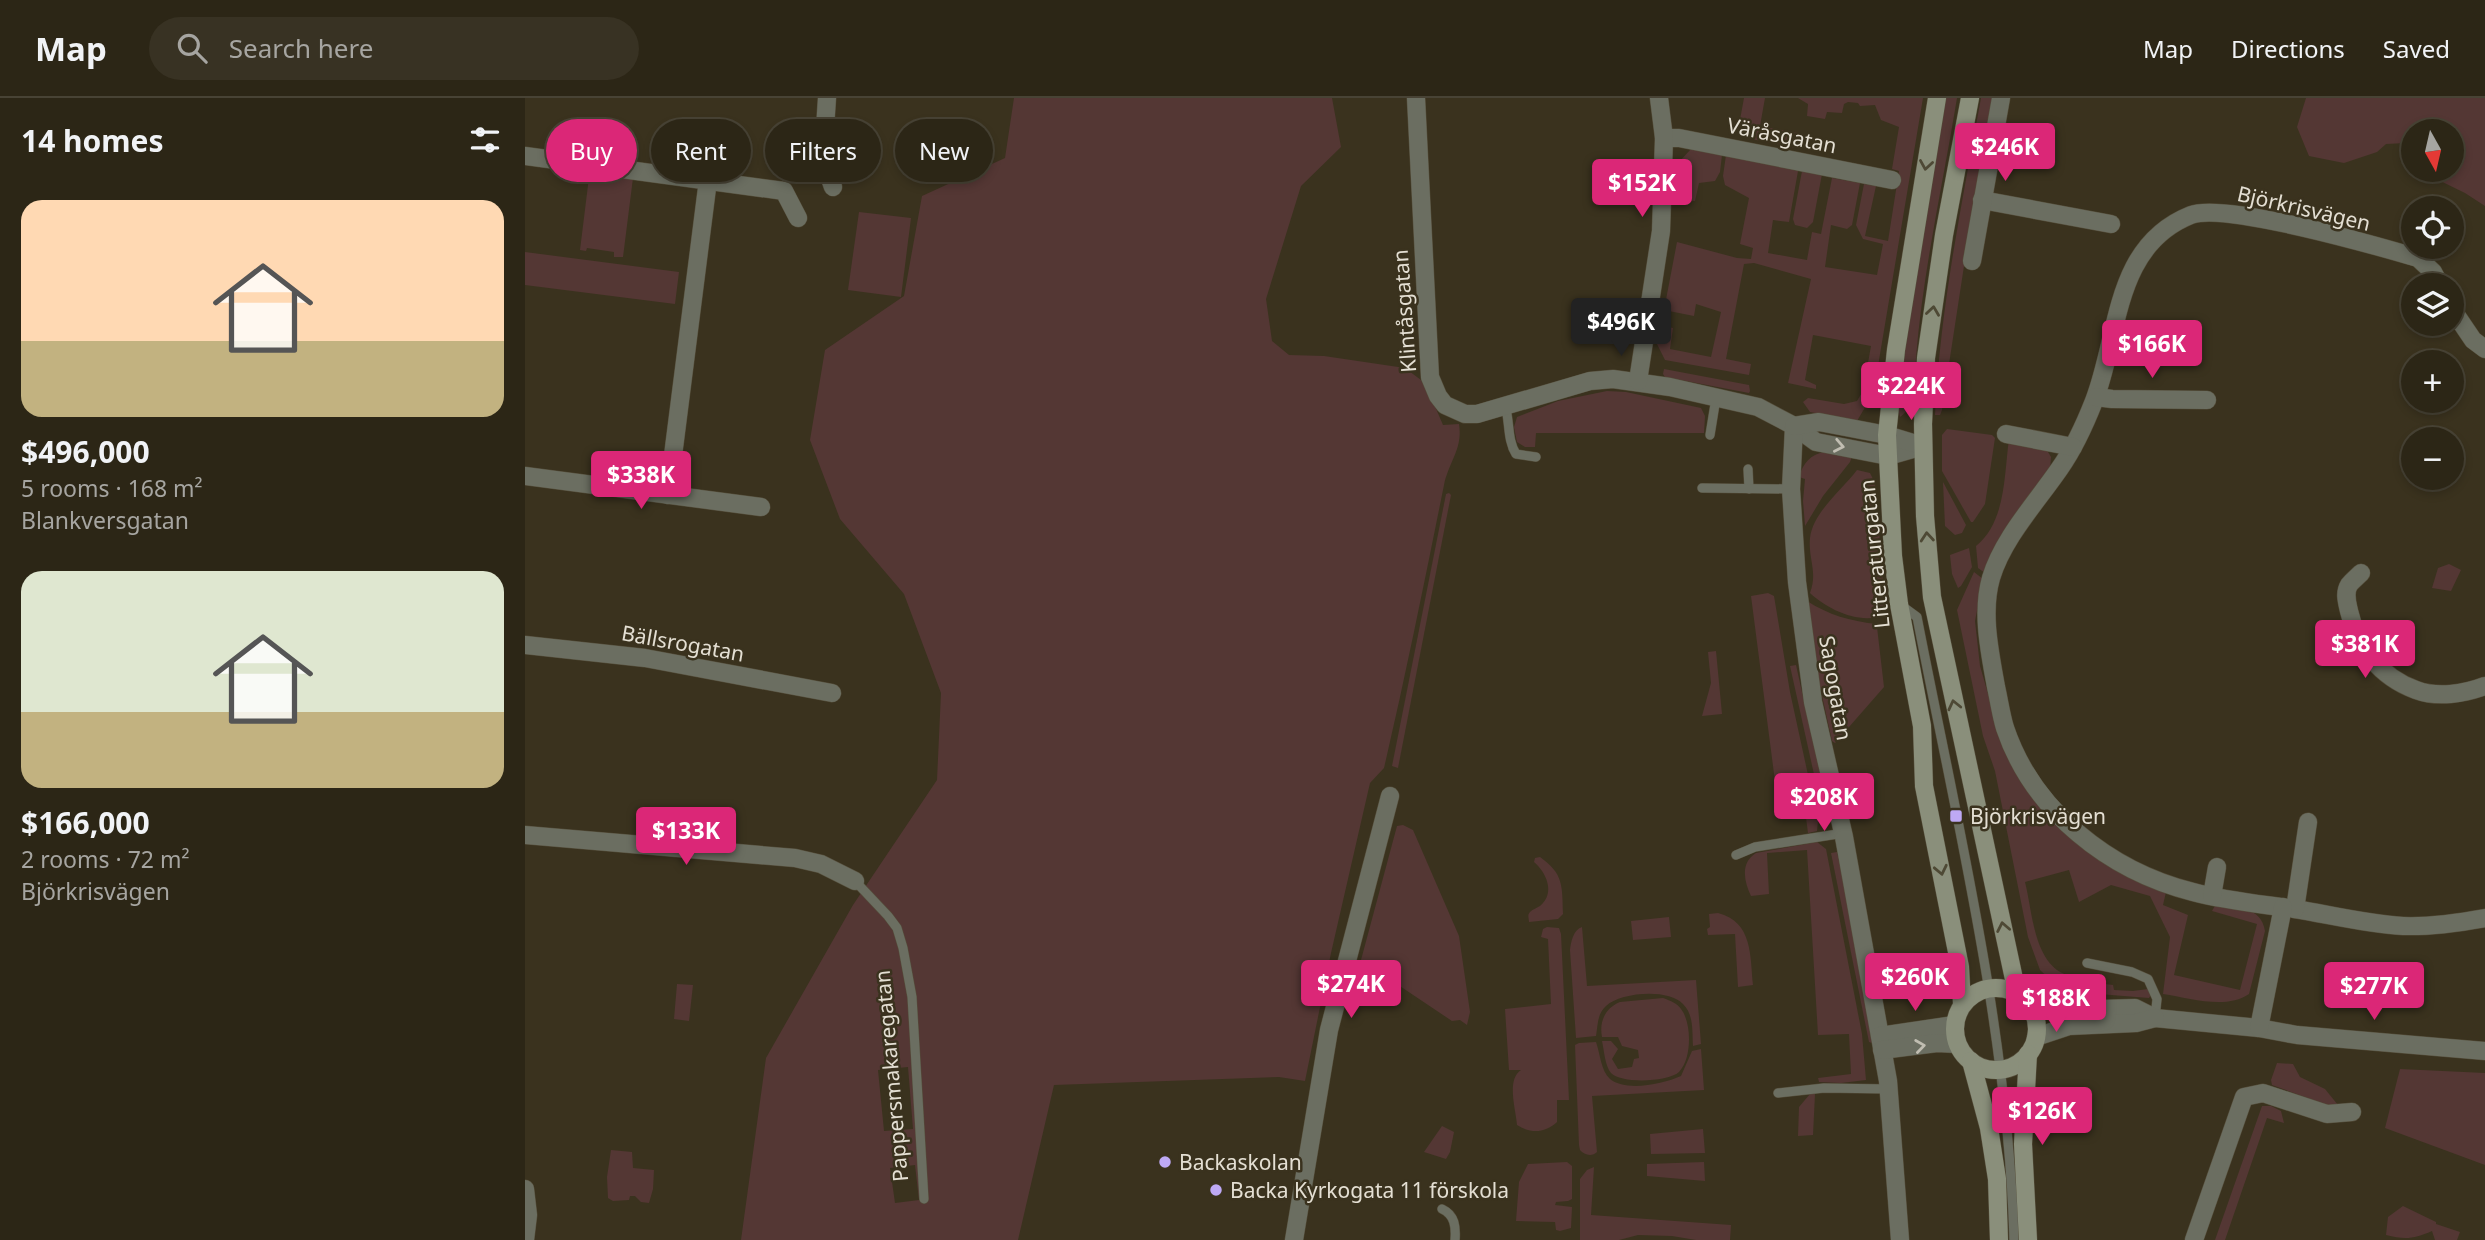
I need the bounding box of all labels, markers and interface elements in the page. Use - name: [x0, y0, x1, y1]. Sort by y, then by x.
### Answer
- search box: [149, 17, 639, 80]
- text: Map: [35, 26, 107, 71]
- icon: search: [173, 29, 211, 67]
- text: Search here: [229, 30, 373, 66]
- text: Map: [2143, 32, 2193, 65]
- text: Directions: [2231, 32, 2345, 65]
- text: Saved: [2383, 32, 2450, 65]
- street label: Väråsgatan: [1725, 111, 1839, 159]
- chip: Buy: [546, 119, 637, 182]
- chip: Rent: [651, 119, 751, 182]
- chip: Filters: [765, 119, 881, 182]
- chip: New: [895, 119, 993, 182]
- north arrow: [2401, 119, 2464, 182]
- map controls: [2401, 119, 2464, 490]
- text: 14 homes: [21, 120, 164, 161]
- icon: filters: [466, 121, 504, 159]
- pin: $246K: [1956, 123, 2054, 183]
- text: $246K: [1971, 130, 2039, 162]
- pin: $152K: [1593, 159, 1691, 219]
- one-way arrow: [1919, 159, 1934, 171]
- text: $152K: [1608, 166, 1676, 198]
- street label: Björkrisvägen: [2235, 179, 2373, 237]
- button: locate: [2401, 196, 2464, 259]
- icon: home: [200, 245, 326, 371]
- street label: Klintåsgatan: [1386, 249, 1422, 373]
- button: layers: [2401, 273, 2464, 336]
- pin: $496K: [1572, 299, 1670, 358]
- text: $496K: [1587, 305, 1655, 337]
- one-way arrow: [1925, 306, 1940, 317]
- pin: $166K: [2103, 320, 2201, 380]
- text: $166K: [2118, 327, 2186, 359]
- button: +: [2401, 350, 2464, 413]
- pin: $224K: [1862, 362, 1960, 422]
- text: $224K: [1877, 369, 1945, 401]
- button: −: [2401, 427, 2464, 490]
- text: $496,000: [21, 431, 150, 472]
- one-way arrow: [1833, 438, 1845, 453]
- pin: $338K: [592, 452, 690, 511]
- text: $338K: [607, 458, 675, 490]
- text: 5 rooms · 168 m²: [21, 472, 203, 504]
- street label: Litteraturgatan: [1852, 478, 1896, 630]
- text: Blankversgatan: [21, 504, 189, 536]
- one-way arrow: [1920, 531, 1935, 542]
- icon: home: [200, 616, 326, 742]
- street label: Bällsrogatan: [619, 618, 747, 668]
- pin: $381K: [2316, 620, 2414, 680]
- text: $381K: [2331, 627, 2399, 659]
- street label: Sagogatan: [1813, 633, 1859, 743]
- one-way arrow: [1948, 699, 1962, 711]
- pin: $208K: [1775, 774, 1873, 833]
- text: $208K: [1790, 780, 1858, 812]
- text: $166,000: [21, 802, 150, 843]
- place label: Björkrisvägen: [1970, 802, 2106, 830]
- pin: $133K: [637, 808, 735, 867]
- marker: Björkrisvägen: [1948, 808, 1964, 824]
- text: $133K: [652, 814, 720, 846]
- text: 2 rooms · 72 m²: [21, 843, 190, 875]
- one-way arrow: [1933, 864, 1948, 876]
- text: Björkrisvägen: [21, 875, 170, 907]
- one-way arrow: [1997, 921, 2012, 933]
- pin: $260K: [1866, 954, 1964, 1013]
- pin: $274K: [1302, 960, 1400, 1020]
- text: $260K: [1881, 960, 1949, 992]
- pin: $277K: [2325, 962, 2423, 1022]
- text: $274K: [1317, 967, 1385, 999]
- street label: Pappersmakaregatan: [868, 969, 914, 1183]
- text: $277K: [2340, 969, 2408, 1001]
- pin: $188K: [2007, 974, 2105, 1034]
- text: $188K: [2022, 981, 2090, 1013]
- one-way arrow: [1914, 1039, 1926, 1054]
- pin: $126K: [1993, 1088, 2091, 1147]
- text: $126K: [2008, 1094, 2076, 1126]
- place label: Backaskolan: [1179, 1148, 1302, 1176]
- marker: Backaskolan: [1157, 1154, 1173, 1170]
- place label: Backa Kyrkogata 11 förskola: [1230, 1176, 1509, 1204]
- marker: Backa Kyrkogata 11 förskola: [1208, 1182, 1224, 1198]

